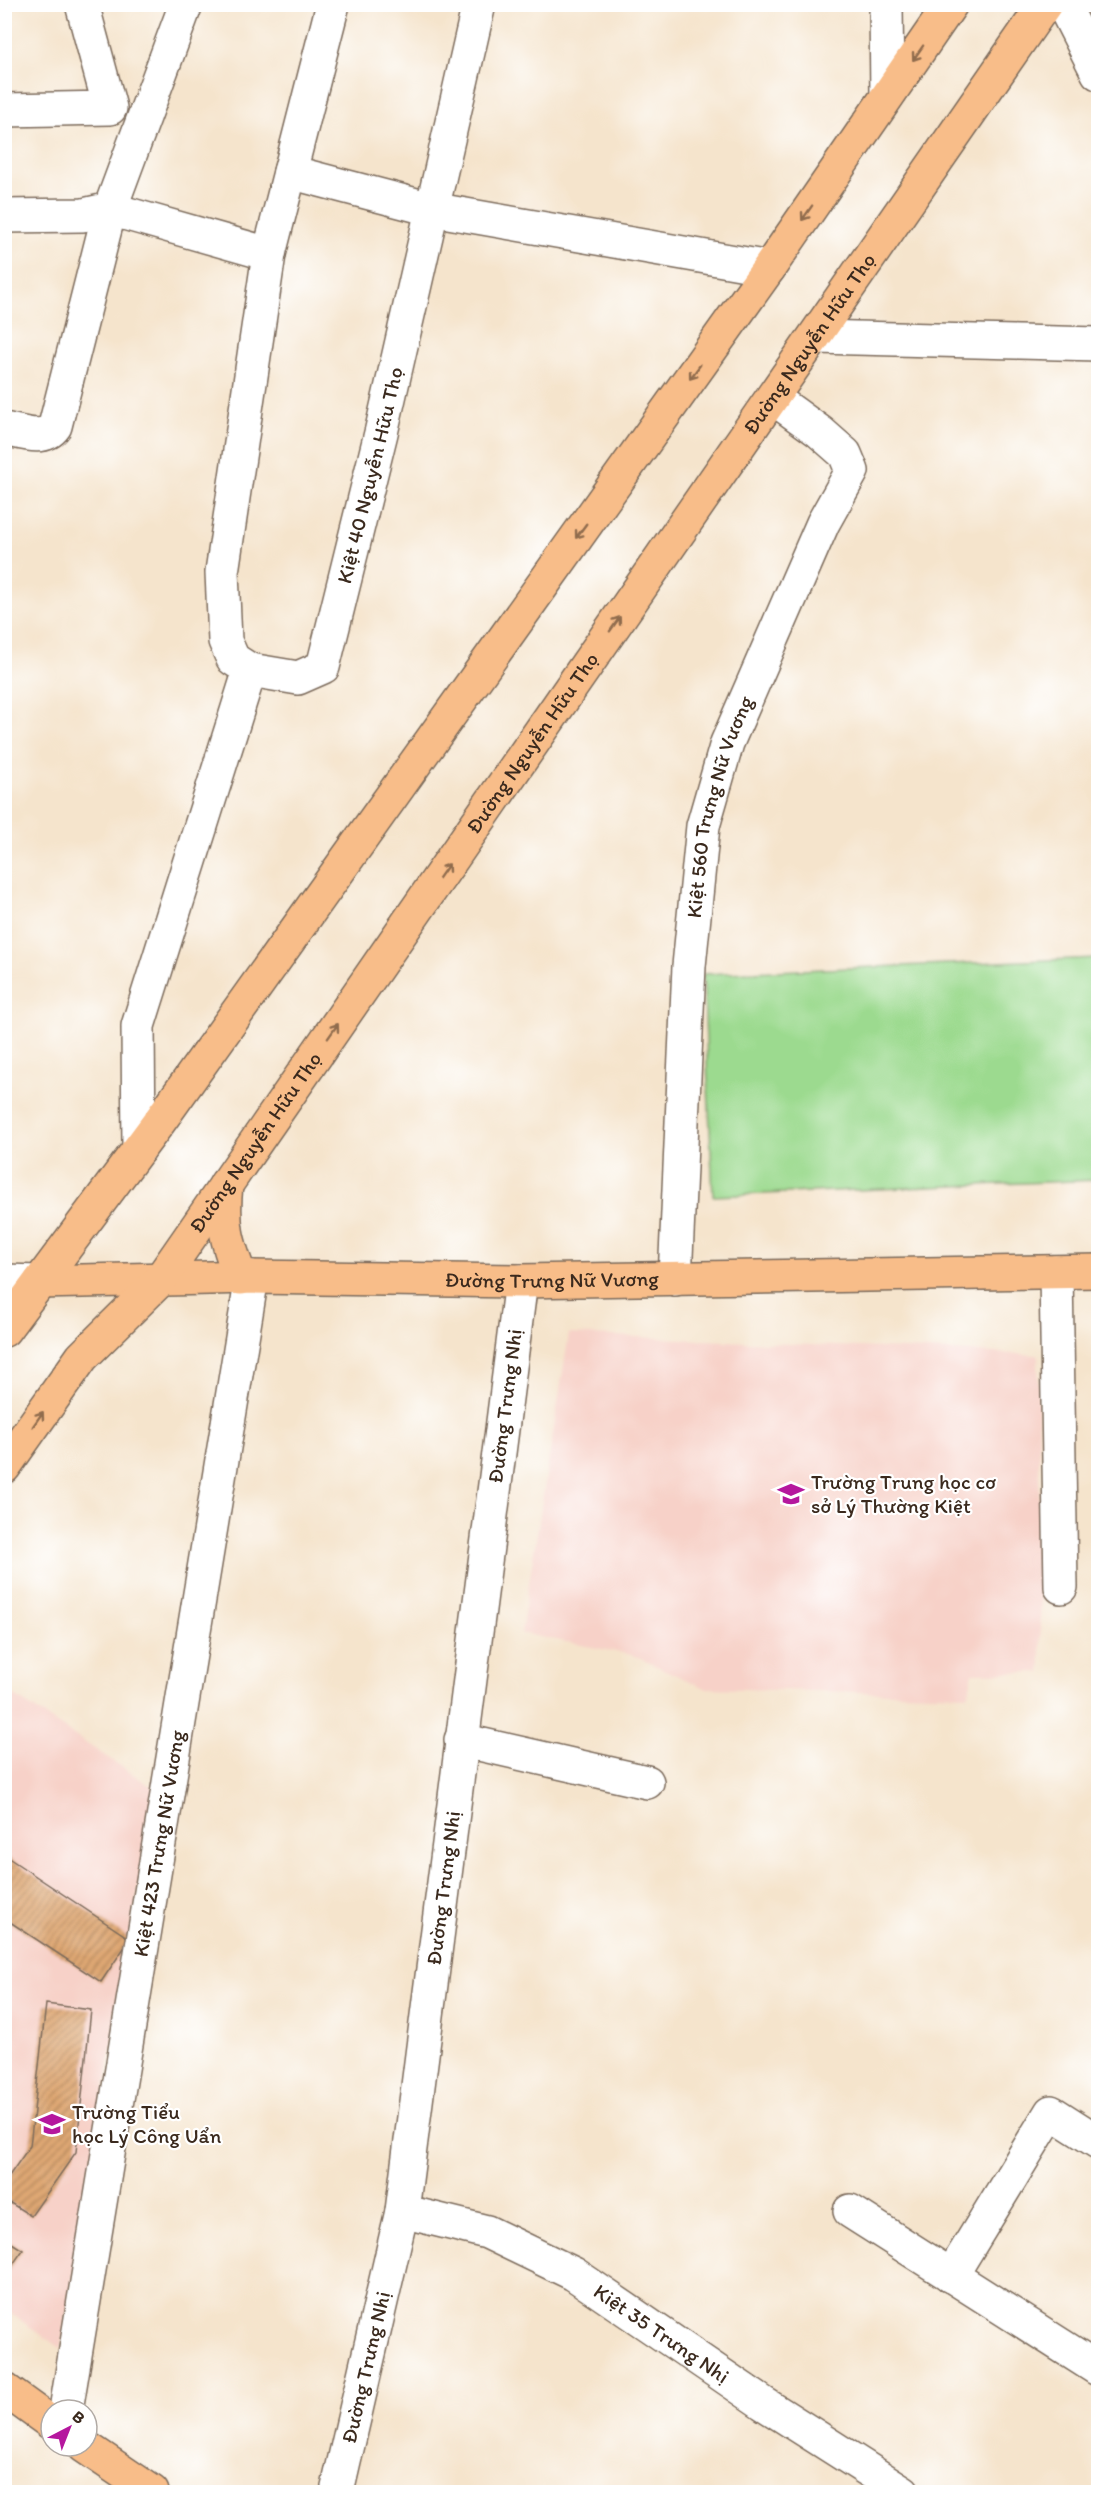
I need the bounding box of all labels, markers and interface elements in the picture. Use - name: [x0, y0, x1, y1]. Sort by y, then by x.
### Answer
- one-way arrow: [912, 44, 924, 60]
- one-way arrow: [801, 204, 813, 221]
- street label: Đường Nguyễn Hữu Thọ: [738, 248, 881, 439]
- street label: Kiệt 40 Nguyễn Hữu Thọ: [331, 364, 408, 586]
- one-way arrow: [689, 364, 701, 380]
- one-way arrow: [575, 522, 587, 539]
- one-way arrow: [609, 617, 621, 633]
- street label: Đường Nguyễn Hữu Thọ: [461, 647, 604, 838]
- street label: Kiệt 560 Trưng Nữ Vương: [681, 692, 758, 919]
- one-way arrow: [438, 863, 450, 879]
- one-way arrow: [327, 1023, 339, 1039]
- street label: Đường Nguyễn Hữu Thọ: [184, 1047, 327, 1237]
- street label: Đường Trưng Nữ Vương: [445, 1266, 659, 1293]
- street label: Đường Trưng Nhị: [482, 1327, 527, 1485]
- one-way arrow: [32, 1412, 44, 1428]
- place label: Trường Trung học cơ sở Lý Thường Kiệt: [811, 1469, 996, 1518]
- school or university icon: Trường Trung học cơ sở Lý Thường Kiệt: [776, 1479, 806, 1509]
- street label: Kiệt 423 Trưng Nữ Vương: [128, 1728, 189, 1959]
- street label: Đường Trưng Nhị: [421, 1809, 465, 1967]
- place label: Trường Tiểu học Lý Công Uẩn: [72, 2099, 222, 2148]
- school or university icon: Trường Tiểu học Lý Công Uẩn: [37, 2109, 67, 2139]
- street label: Kiệt 35 Trưng Nhị: [589, 2278, 734, 2388]
- street label: Đường Trưng Nhị: [336, 2289, 395, 2446]
- north arrow: [39, 2398, 99, 2458]
- text: B: [69, 2407, 89, 2428]

